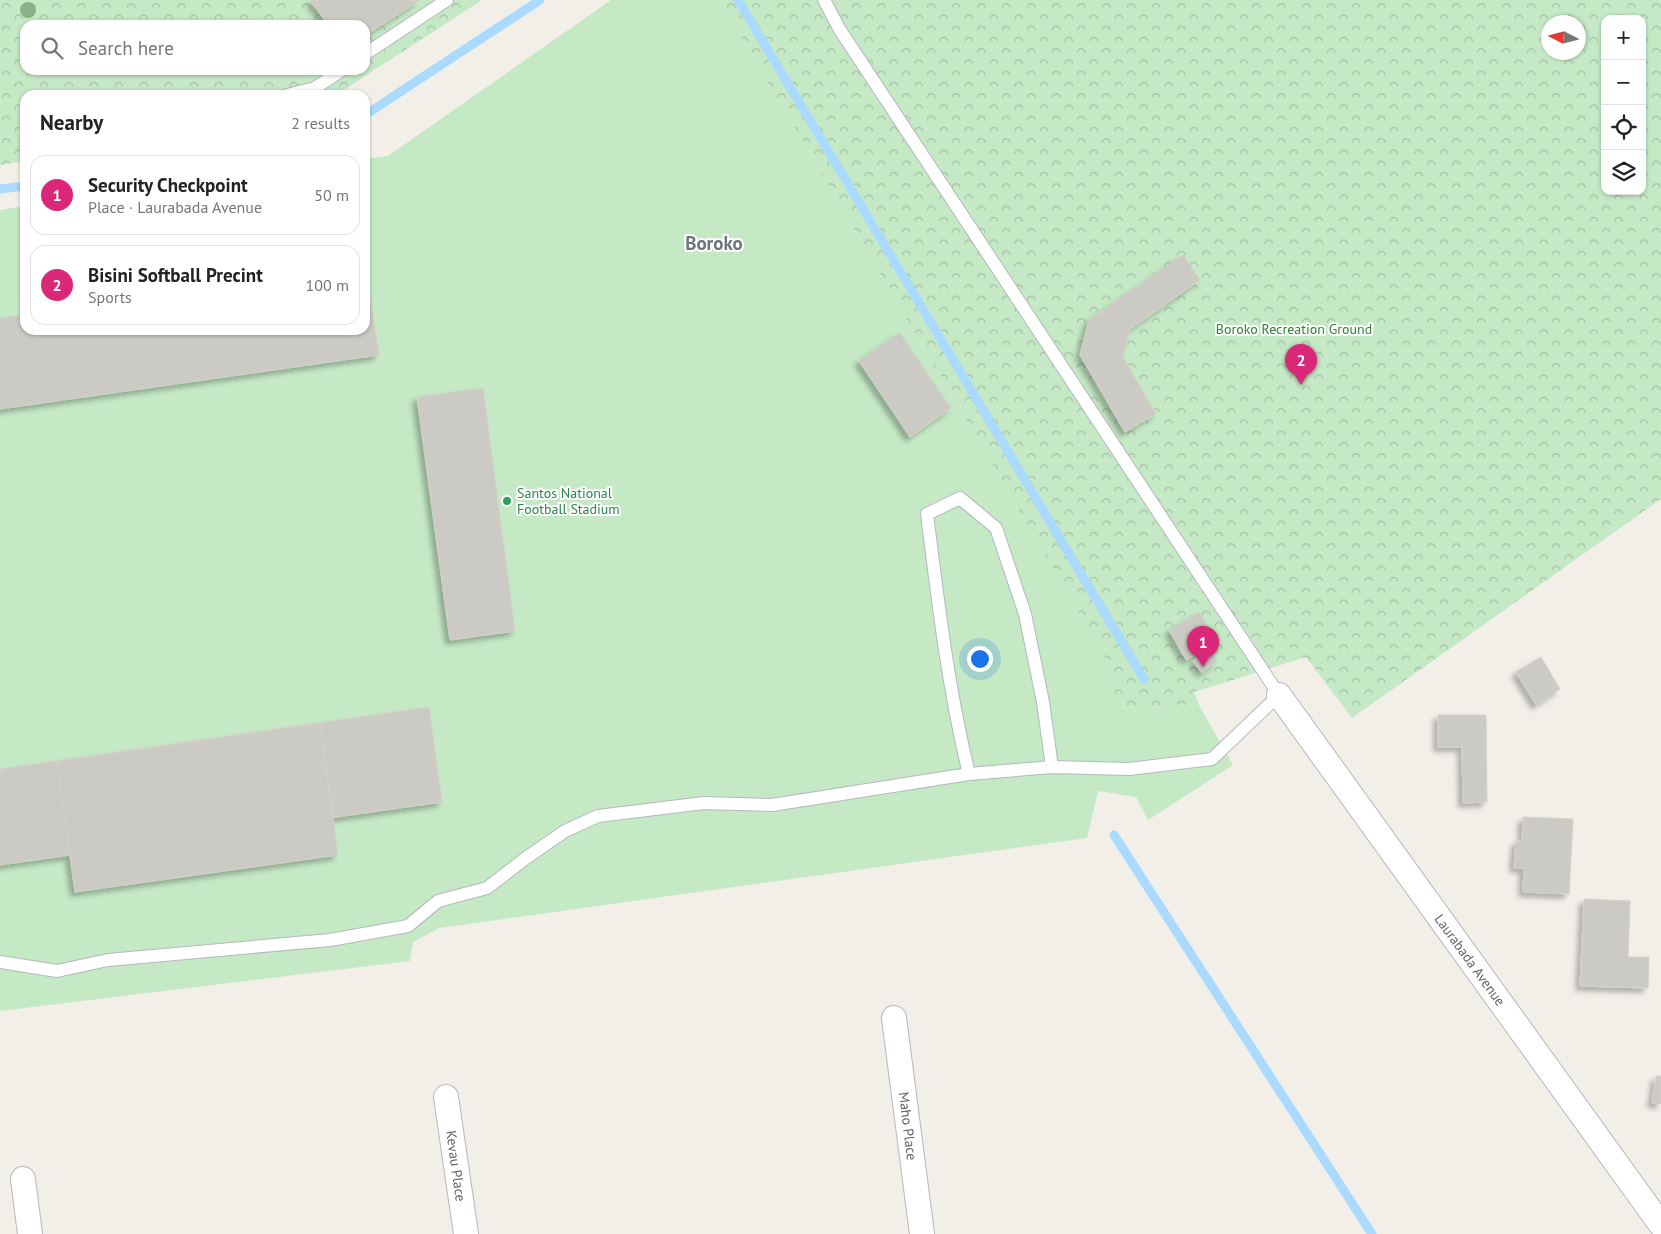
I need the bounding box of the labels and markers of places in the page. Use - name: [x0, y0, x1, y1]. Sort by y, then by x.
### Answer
- pin: 2: [1285, 344, 1317, 385]
- place label: Santos National Football Stadium: [517, 484, 620, 518]
- marker: Santos National Football Stadium: [501, 495, 513, 507]
- pin: 1: [1187, 626, 1219, 667]

